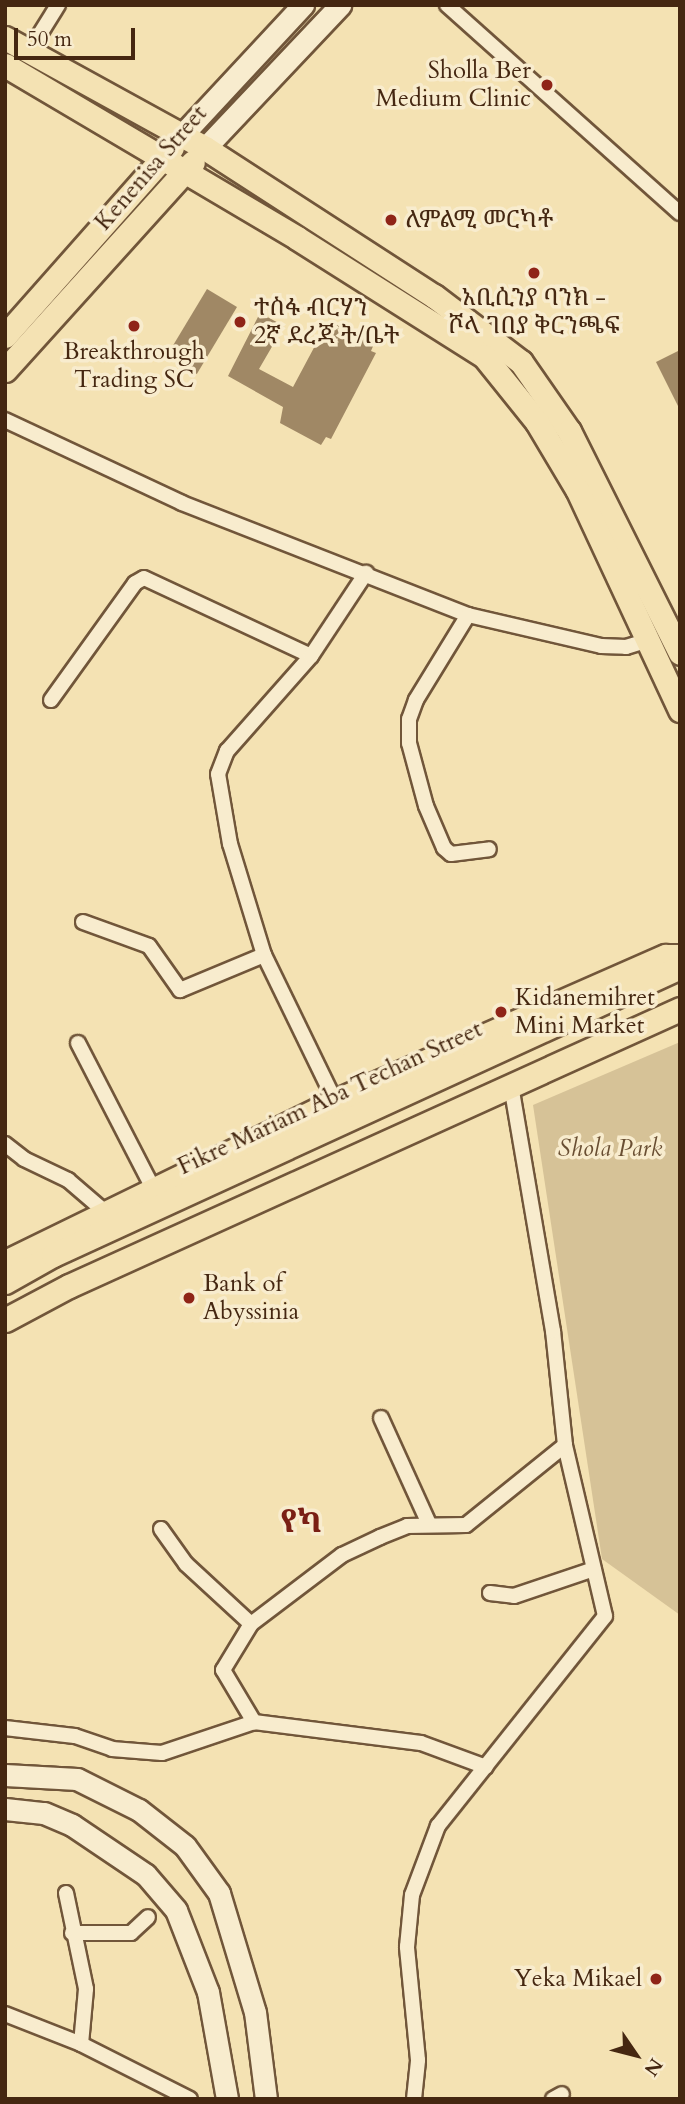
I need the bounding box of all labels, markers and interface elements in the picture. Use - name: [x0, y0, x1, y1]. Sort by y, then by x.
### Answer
- scale bar: [18, 14, 138, 58]
- text: 50 m: [27, 25, 72, 54]
- place label: Sholla Ber Medium Clinic: [376, 57, 531, 113]
- marker: Sholla Ber Medium Clinic: [537, 75, 557, 95]
- street label: Kenenisa Street: [89, 100, 213, 236]
- place label: ለምልሚ መርካቶ: [405, 206, 554, 234]
- marker: ለምልሚ መርካቶ: [383, 212, 399, 228]
- marker: አቢሲንያ ባንክ - ሾላ ገበያ ቅርንጫፍ: [526, 265, 542, 281]
- place label: አቢሲንያ ባንክ - ሾላ ገበያ ቅርንጫፍ: [448, 284, 620, 340]
- place label: ተስፋ ብርሃን 2ኛ ደረጃ ት/ቤት: [254, 294, 399, 350]
- marker: ተስፋ ብርሃን 2ኛ ደረጃ ት/ቤት: [232, 314, 248, 330]
- marker: Breakthrough Trading SC: [126, 318, 142, 334]
- place label: Breakthrough Trading SC: [63, 338, 205, 394]
- place label: Kidanemihret Mini Market: [515, 984, 655, 1040]
- marker: Kidanemihret Mini Market: [493, 1004, 509, 1020]
- street label: Fikre Mariam Aba Techan Street: [173, 1015, 487, 1181]
- park label: Shola Park: [558, 1135, 662, 1163]
- place label: Bank of Abyssinia: [203, 1270, 299, 1326]
- marker: Bank of Abyssinia: [181, 1290, 197, 1306]
- district label: የካ: [280, 1503, 322, 1541]
- place label: Yeka Mikael: [514, 1965, 642, 1993]
- marker: Yeka Mikael: [648, 1971, 664, 1987]
- north arrow: [601, 2020, 671, 2090]
- text: N: [638, 2053, 669, 2081]

